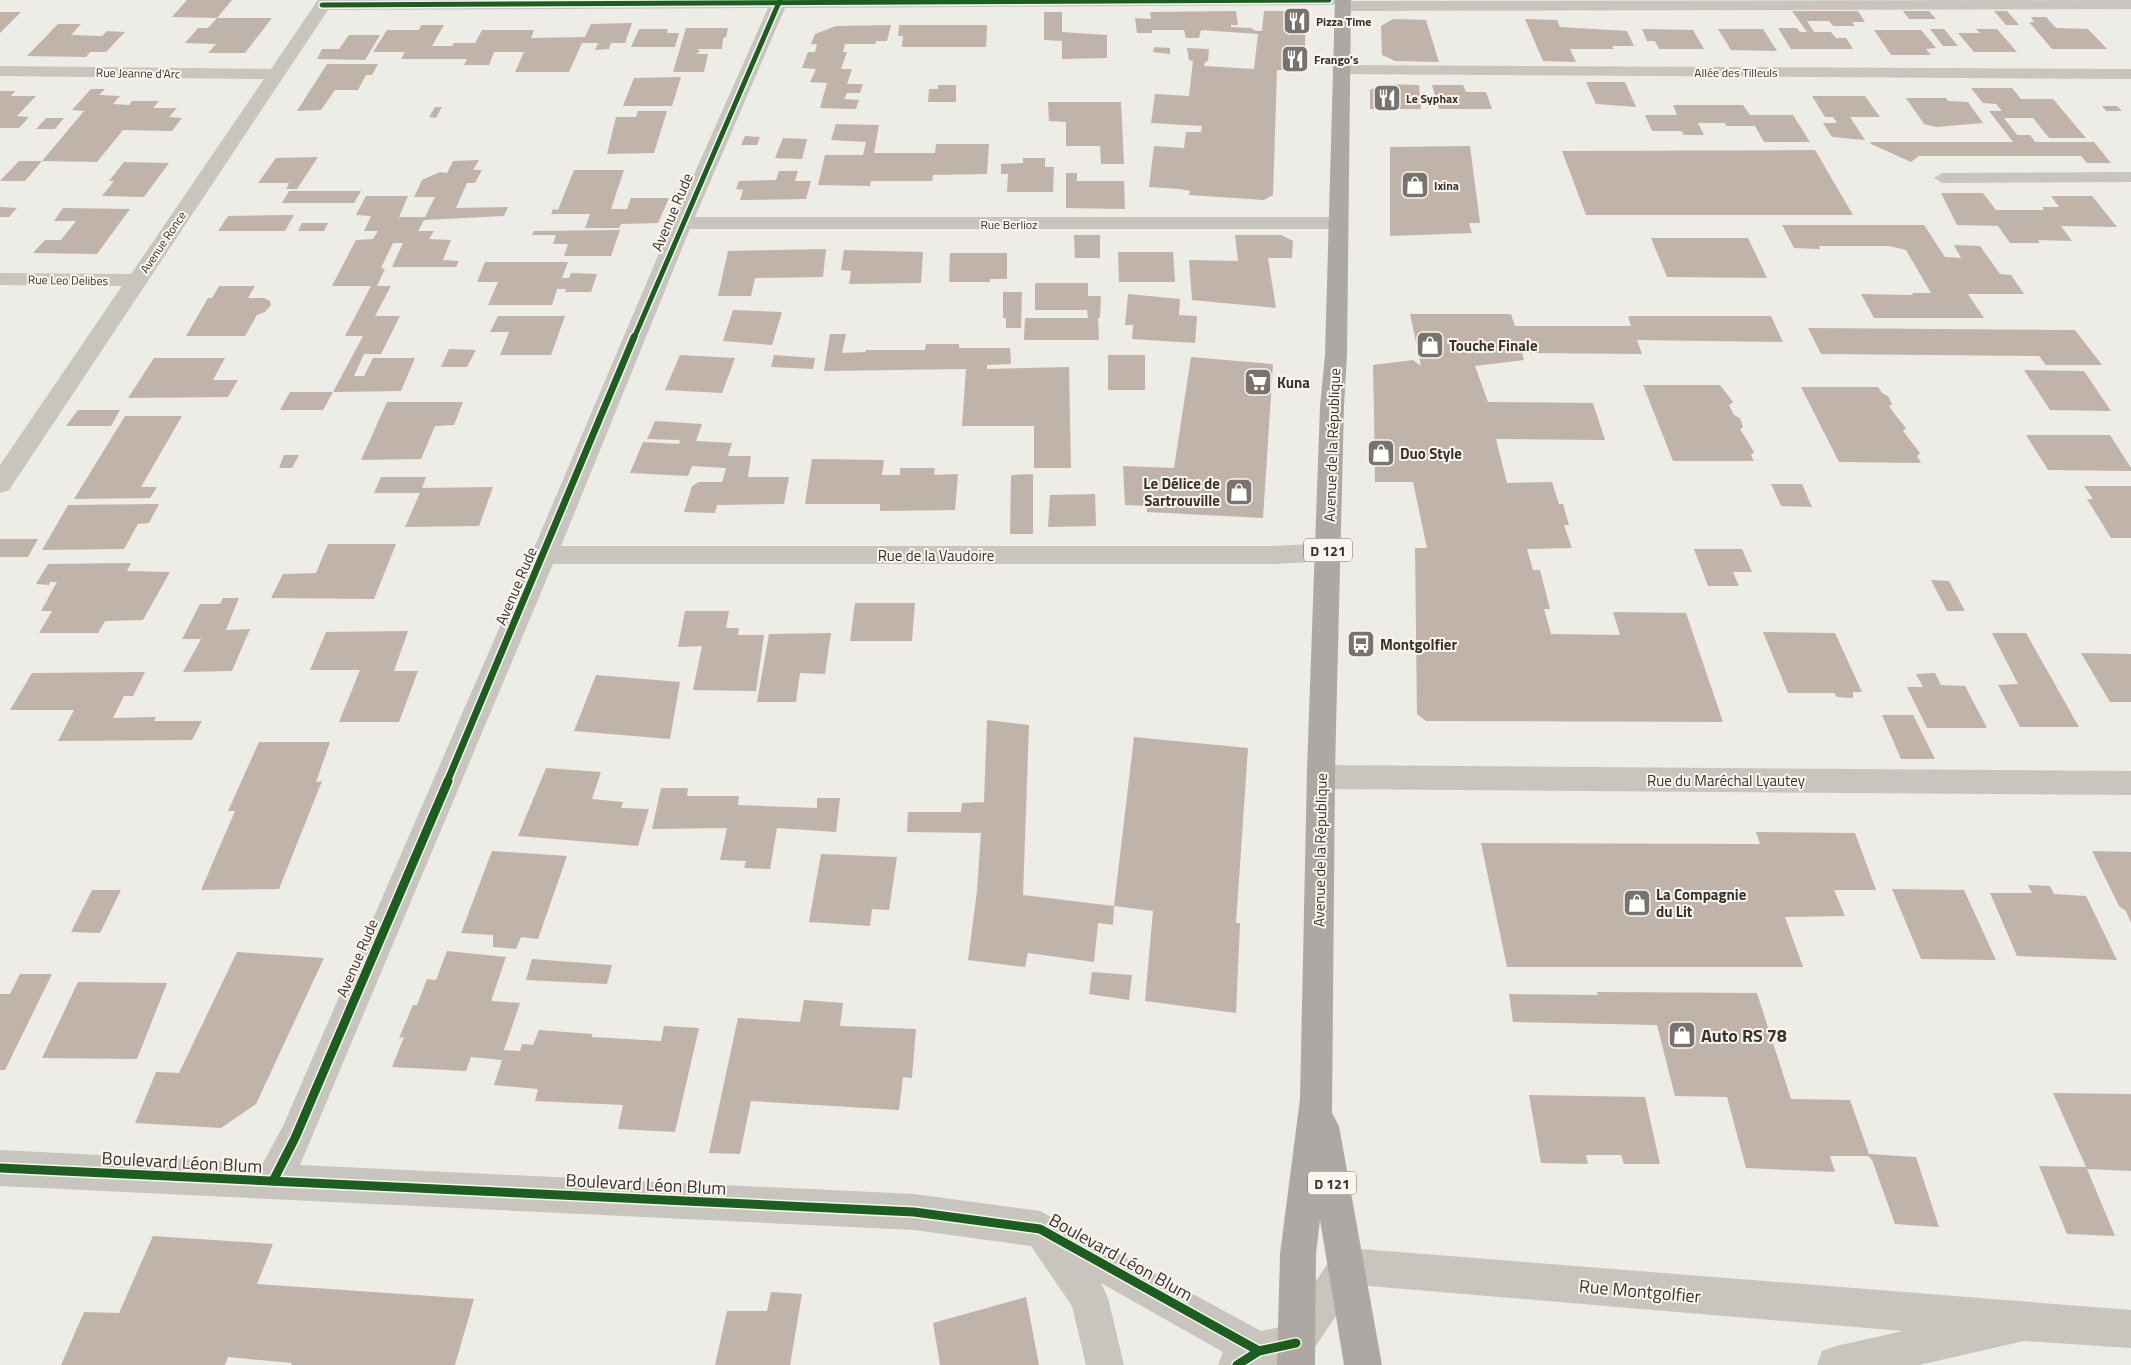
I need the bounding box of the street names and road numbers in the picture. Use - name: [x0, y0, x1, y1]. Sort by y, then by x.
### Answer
- street label: Rue Jeanne d'Arc: [96, 63, 180, 83]
- street label: Allée des Tilleuls: [1694, 63, 1778, 82]
- street label: Avenue Rude: [645, 169, 699, 255]
- street label: Avenue Ronce: [135, 207, 191, 277]
- street label: Rue Berlioz: [980, 215, 1038, 234]
- street label: Rue Leo Delibes: [28, 270, 109, 290]
- street label: Avenue de la République: [1318, 368, 1346, 522]
- road number: D 121: [1304, 538, 1352, 562]
- street label: Avenue Rude: [489, 543, 543, 629]
- street label: Rue de la Vaudoire: [878, 544, 994, 567]
- street label: Rue du Maréchal Lyautey: [1647, 769, 1805, 792]
- street label: Avenue de la République: [1307, 773, 1333, 927]
- street label: Avenue Rude: [330, 915, 384, 1001]
- street label: Boulevard Léon Blum: [101, 1144, 263, 1180]
- street label: Boulevard Léon Blum: [565, 1166, 727, 1202]
- road number: D 121: [1308, 1172, 1356, 1194]
- street label: Boulevard Léon Blum: [1044, 1206, 1198, 1308]
- street label: Rue Montgolfier: [1578, 1272, 1702, 1310]

